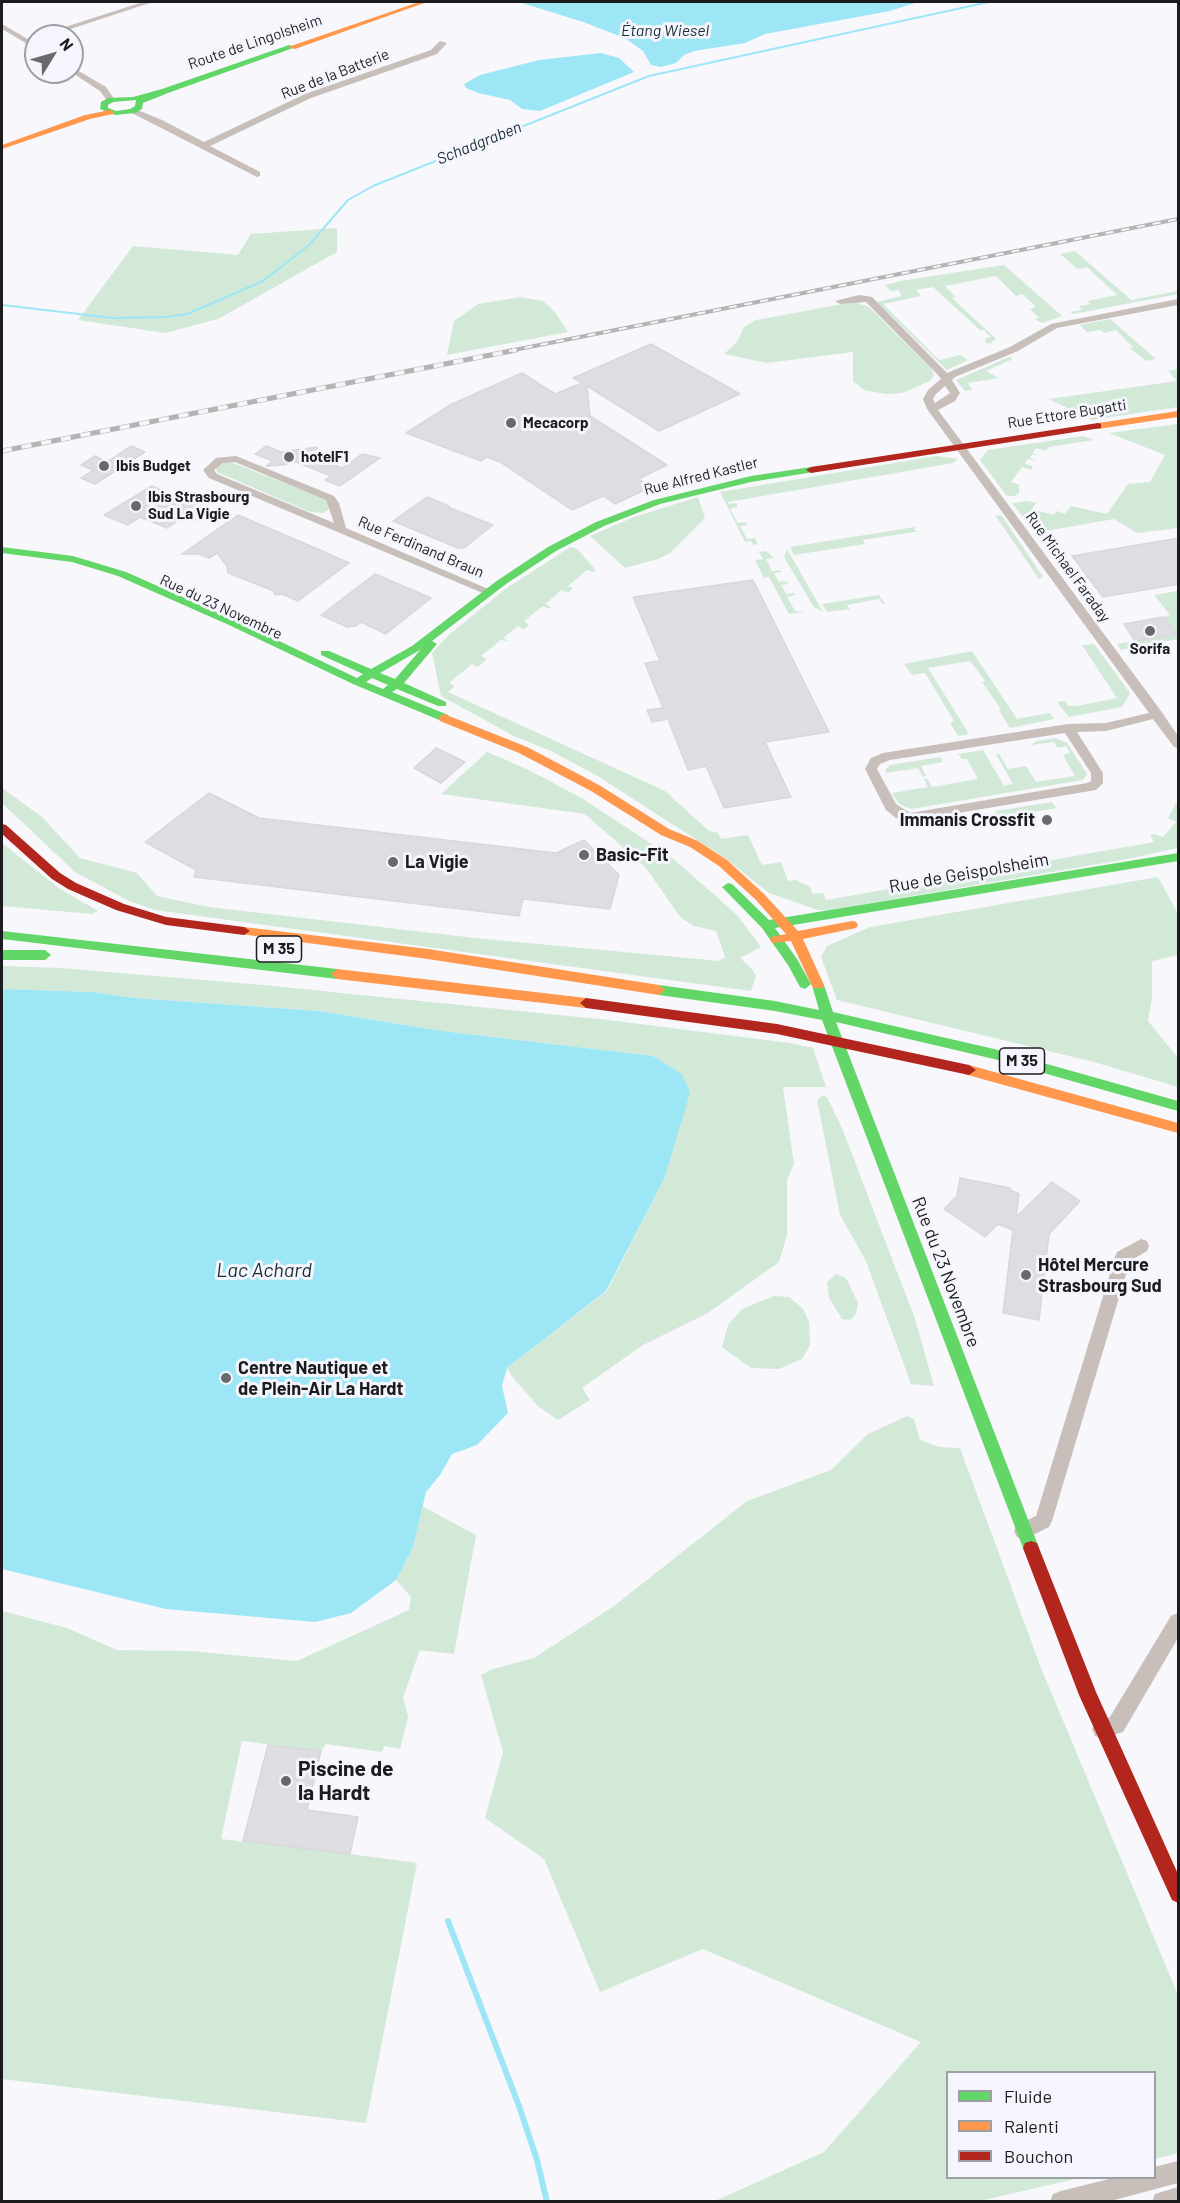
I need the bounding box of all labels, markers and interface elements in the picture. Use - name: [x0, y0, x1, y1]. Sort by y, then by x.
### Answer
- street label: Route de Lingolsheim: [186, 11, 324, 73]
- water label: Étang Wiesel: [621, 21, 709, 41]
- north arrow: [24, 24, 84, 84]
- text: N: [56, 34, 78, 54]
- street label: Rue de la Batterie: [278, 45, 392, 103]
- water label: Schadgraben: [434, 117, 524, 169]
- street label: Rue Ettore Bugatti: [1006, 396, 1128, 432]
- place label: Mecacorp: [523, 414, 588, 432]
- marker: Mecacorp: [504, 416, 518, 430]
- place label: hotelF1: [301, 448, 348, 466]
- marker: hotelF1: [282, 450, 296, 464]
- street label: Rue Alfred Kastler: [642, 453, 760, 499]
- place label: Ibis Budget: [116, 457, 191, 475]
- marker: Ibis Budget: [97, 459, 111, 473]
- place label: Ibis Strasbourg Sud La Vigie: [148, 488, 249, 523]
- marker: Ibis Strasbourg Sud La Vigie: [129, 499, 143, 513]
- street label: Rue Michael Faraday: [1022, 508, 1114, 626]
- street label: Rue Ferdinand Braun: [355, 512, 487, 582]
- street label: Rue du 23 Novembre: [157, 571, 285, 643]
- marker: Sorifa: [1143, 624, 1157, 638]
- place label: Sorifa: [1130, 640, 1170, 658]
- place label: Immanis Crossfit: [900, 809, 1035, 831]
- marker: Immanis Crossfit: [1040, 813, 1054, 827]
- place label: Basic-Fit: [596, 844, 669, 866]
- marker: Basic-Fit: [577, 848, 591, 862]
- street label: Rue de Geispolsheim: [887, 848, 1051, 898]
- place label: La Vigie: [405, 851, 469, 873]
- marker: La Vigie: [386, 855, 400, 869]
- road number: M 35: [256, 936, 302, 962]
- road number: M 35: [1000, 1048, 1044, 1074]
- street label: Rue du 23 Novembre: [907, 1194, 985, 1350]
- place label: Hôtel Mercure Strasbourg Sud: [1038, 1254, 1162, 1296]
- water label: Lac Achard: [216, 1258, 312, 1282]
- marker: Hôtel Mercure Strasbourg Sud: [1019, 1268, 1033, 1282]
- place label: Centre Nautique et de Plein-Air La Hardt: [238, 1357, 403, 1400]
- marker: Centre Nautique et de Plein-Air La Hardt: [219, 1371, 233, 1385]
- place label: Piscine de la Hardt: [298, 1756, 394, 1806]
- marker: Piscine de la Hardt: [279, 1774, 293, 1788]
- legend: [946, 2071, 1156, 2179]
- text: Fluide: [1004, 2085, 1052, 2107]
- text: Ralenti: [1004, 2115, 1059, 2137]
- text: Bouchon: [1004, 2145, 1073, 2167]

